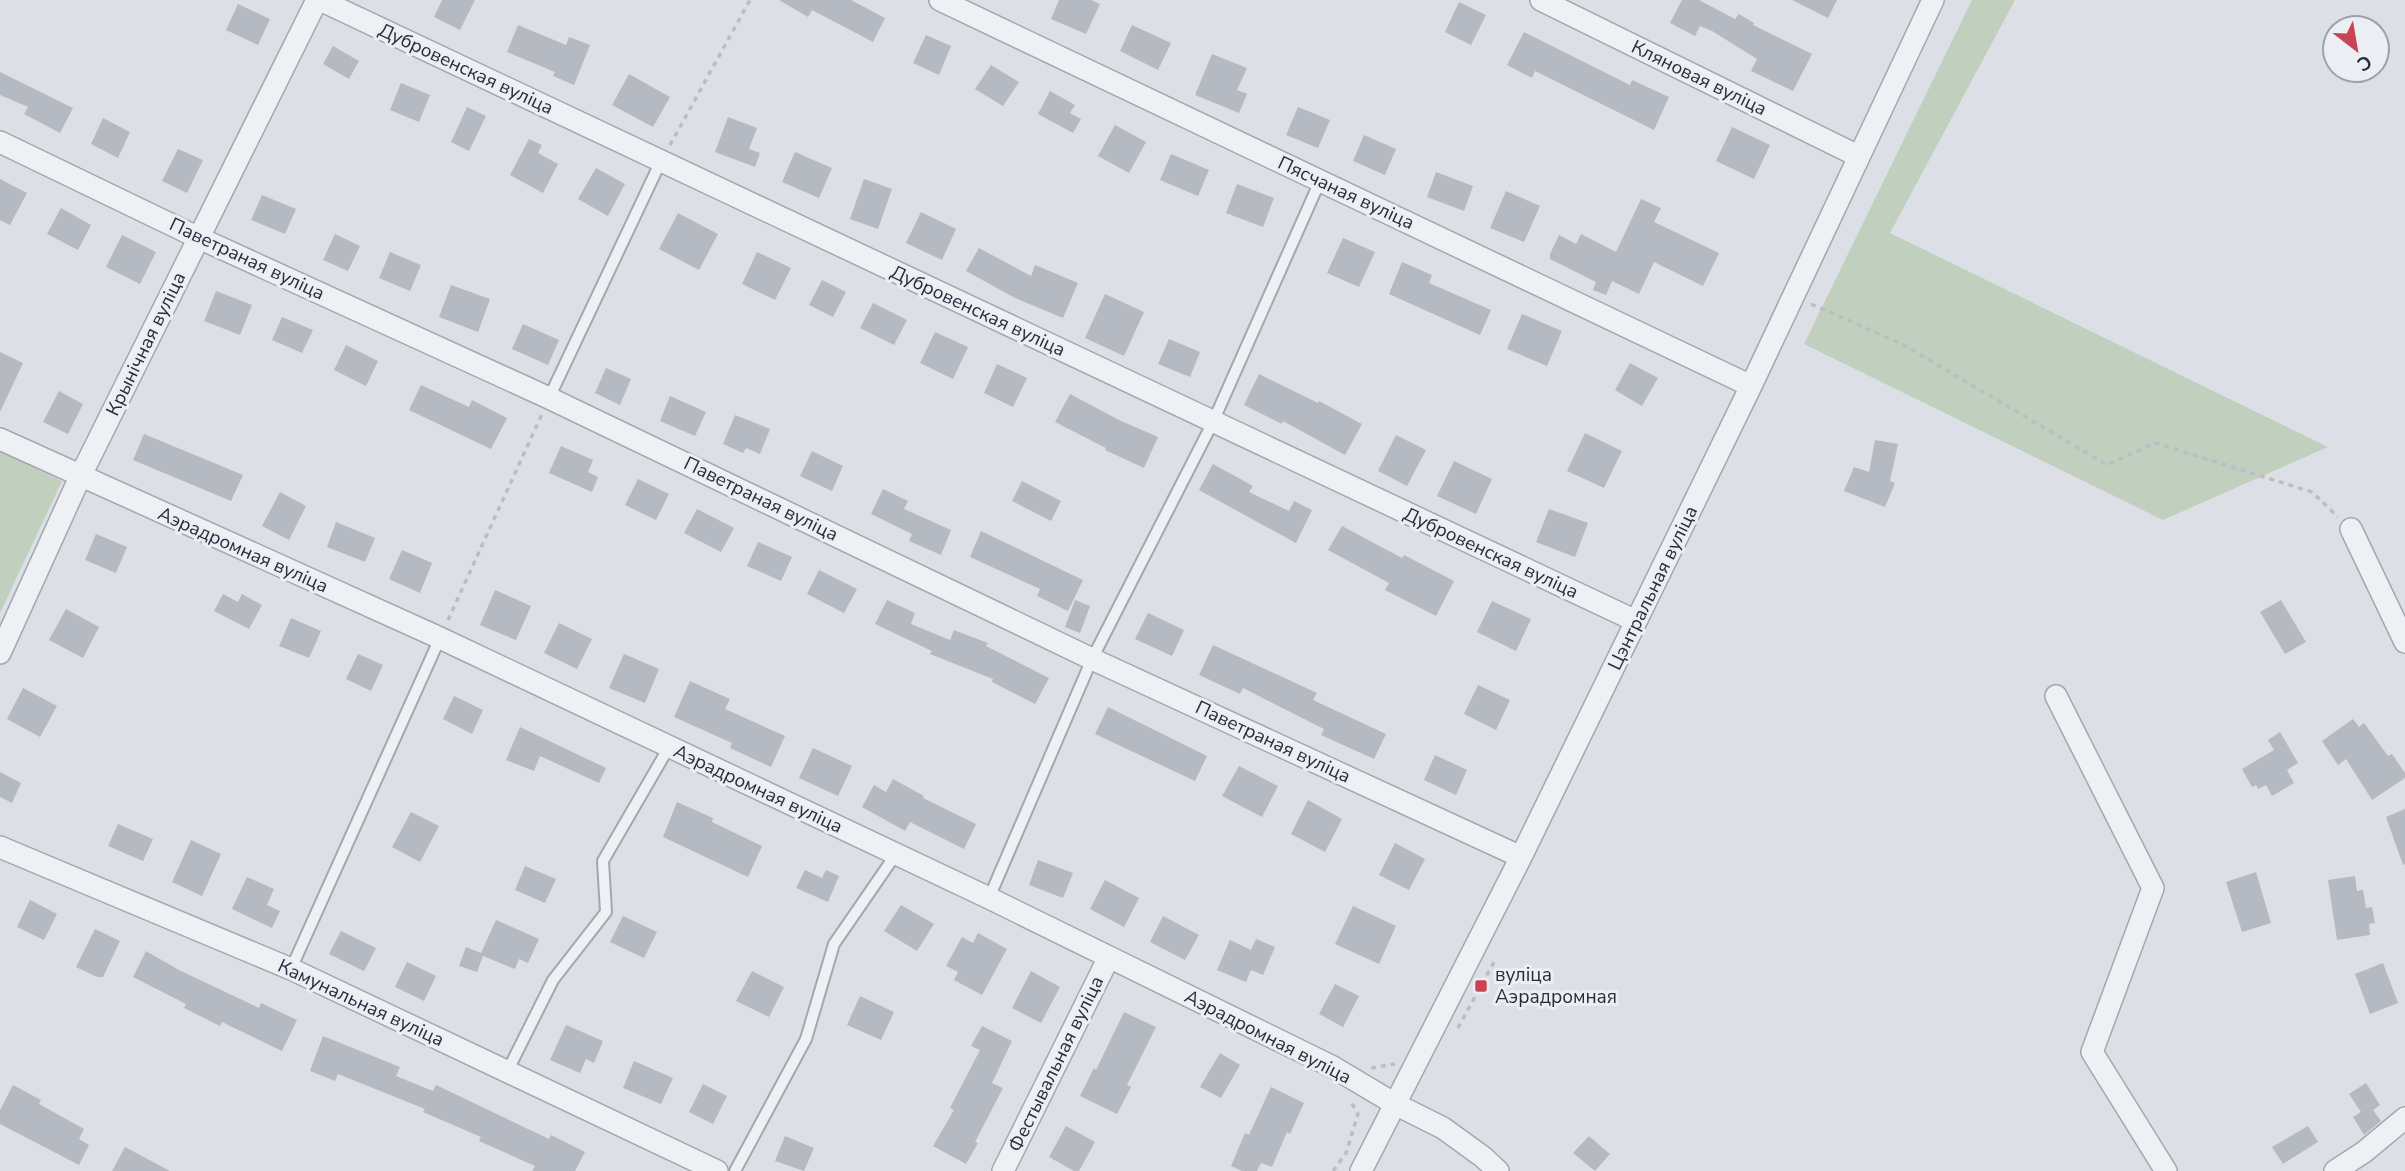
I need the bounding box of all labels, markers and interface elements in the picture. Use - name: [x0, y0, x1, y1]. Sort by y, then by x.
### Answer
- north arrow: [2321, 14, 2391, 84]
- street label: Дубровенская вуліца: [374, 17, 558, 121]
- street label: Кляновая вуліца: [1627, 34, 1771, 122]
- text: С: [2352, 48, 2376, 77]
- street label: Пясчаная вуліца: [1274, 150, 1418, 236]
- street label: Паветраная вуліца: [165, 212, 329, 306]
- street label: Дубровенская вуліца: [886, 259, 1070, 363]
- street label: Крынічная вуліца: [100, 268, 192, 420]
- street label: Паветраная вуліца: [680, 450, 842, 548]
- street label: Аэрадромная вуліца: [154, 501, 332, 599]
- street label: Дубровенская вуліца: [1399, 501, 1583, 605]
- street label: Цэнтральная вуліца: [1602, 501, 1704, 675]
- street label: Паветраная вуліца: [1191, 695, 1355, 789]
- street label: Аэрадромная вуліца: [669, 738, 847, 840]
- street label: Камунальная вуліца: [274, 953, 448, 1053]
- place label: вуліца Аэрадромная: [1495, 962, 1617, 1010]
- street label: Фестывальная вуліца: [1002, 972, 1110, 1156]
- marker: вуліца Аэрадромная: [1473, 978, 1489, 994]
- street label: Аэрадромная вуліца: [1180, 984, 1356, 1090]

